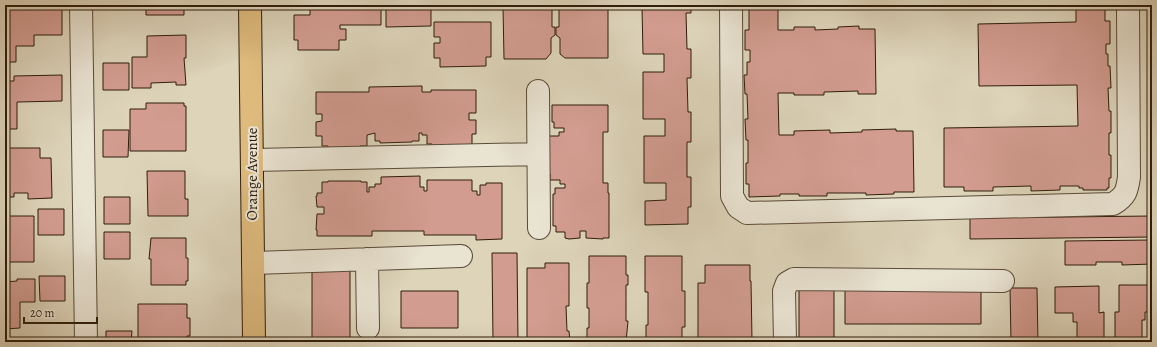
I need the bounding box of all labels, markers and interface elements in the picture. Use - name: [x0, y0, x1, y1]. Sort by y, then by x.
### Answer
- street label: Orange Avenue: [242, 127, 262, 221]
- scale bar: [24, 299, 97, 325]
- text: 20 m: [30, 305, 54, 321]

